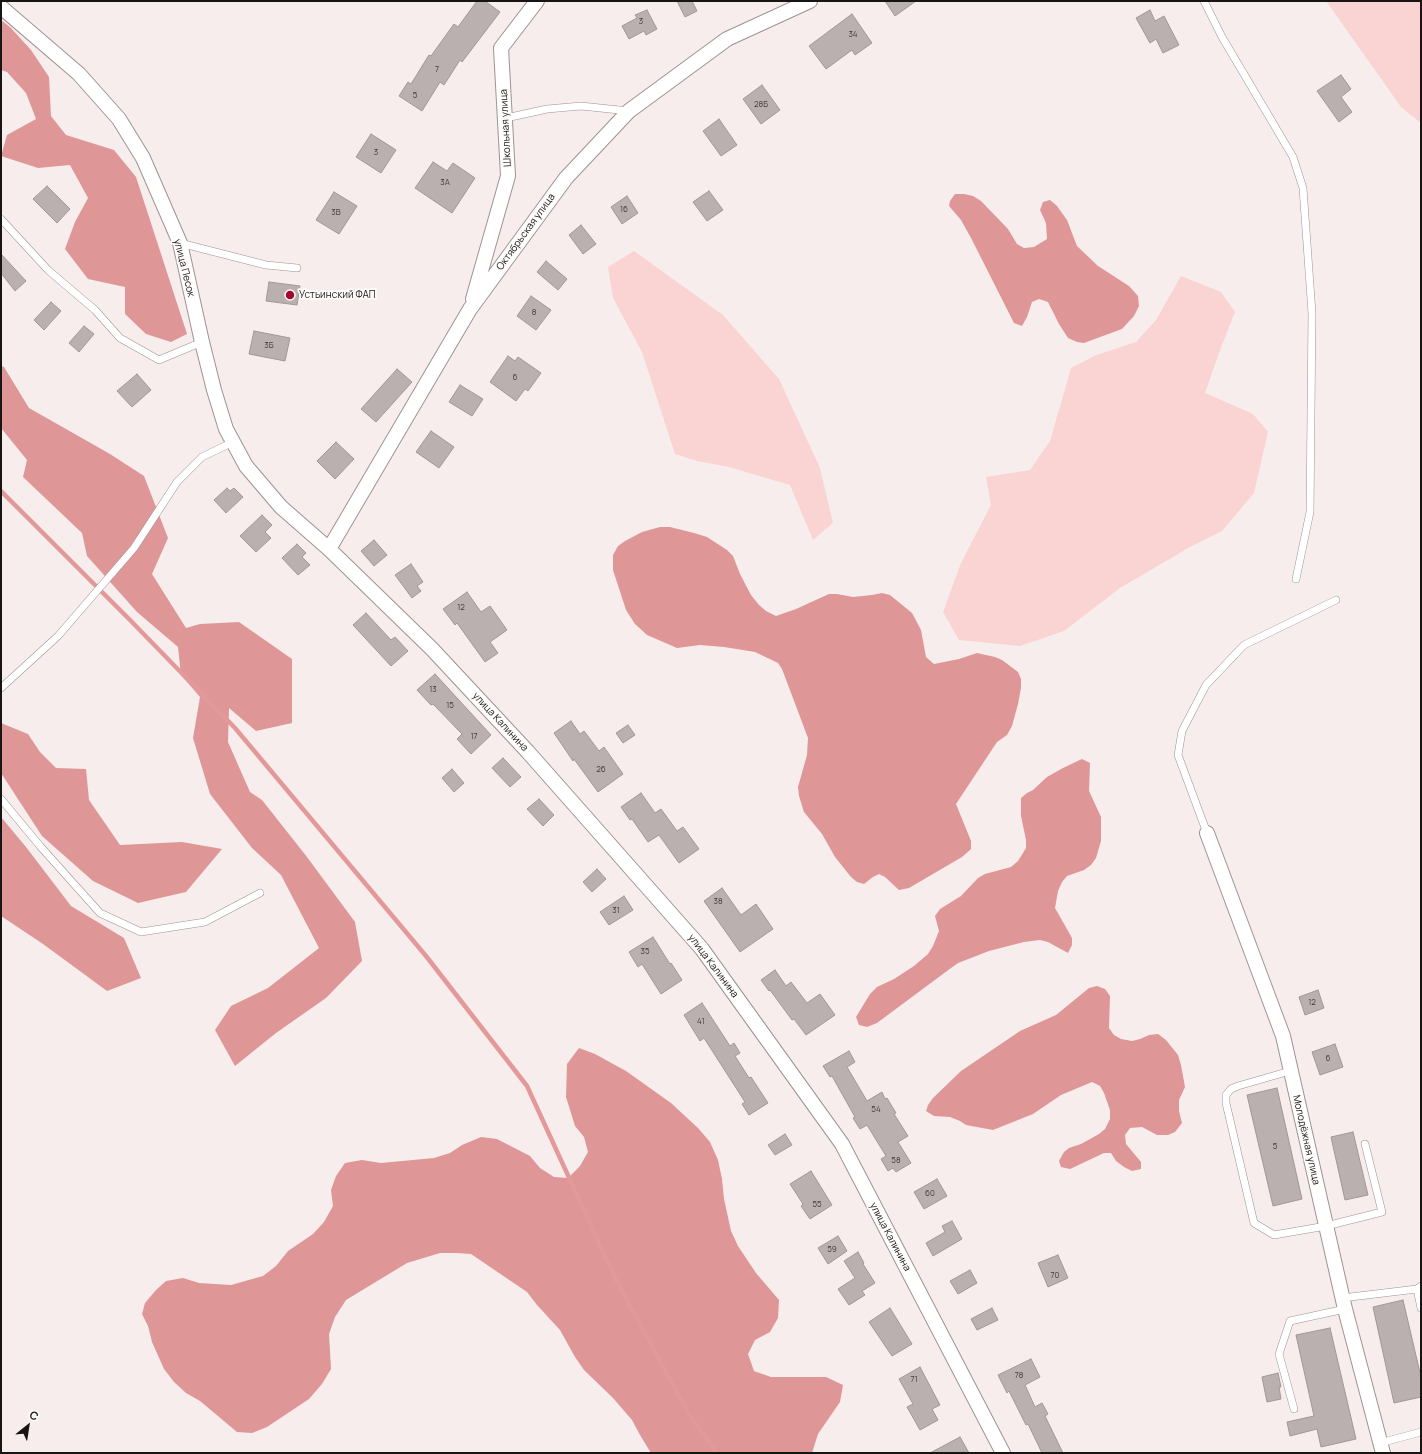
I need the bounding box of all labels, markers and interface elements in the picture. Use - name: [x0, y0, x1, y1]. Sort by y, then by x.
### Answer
- house number: 3: [639, 17, 643, 27]
- house number: 34: [848, 30, 858, 40]
- house number: 7: [435, 65, 439, 75]
- street label: Школьная улица: [498, 89, 514, 167]
- house number: 5: [413, 91, 417, 101]
- house number: 28Б: [754, 100, 768, 110]
- house number: 3: [374, 148, 378, 158]
- house number: 3А: [440, 178, 450, 188]
- street label: Октябрьская улица: [494, 191, 558, 273]
- house number: 16: [620, 205, 628, 215]
- house number: 3В: [331, 208, 341, 218]
- street label: улица Песок: [171, 238, 197, 298]
- marker: Устьинский ФАП: [284, 289, 296, 301]
- place label: Устьинский ФАП: [299, 289, 376, 301]
- house number: 8: [532, 308, 536, 318]
- house number: 3Б: [264, 341, 274, 351]
- house number: 6: [513, 373, 517, 383]
- house number: 12: [457, 603, 465, 613]
- house number: 13: [429, 685, 437, 695]
- street label: улица Калинина: [470, 690, 530, 754]
- house number: 15: [446, 701, 454, 711]
- house number: 17: [470, 732, 478, 742]
- house number: 26: [596, 765, 606, 775]
- house number: 38: [713, 897, 723, 907]
- house number: 31: [612, 906, 620, 916]
- street label: улица Калинина: [685, 932, 741, 1000]
- house number: 35: [640, 947, 650, 957]
- house number: 12: [1308, 998, 1316, 1008]
- house number: 41: [697, 1017, 705, 1027]
- house number: 6: [1326, 1054, 1330, 1064]
- street label: Молодёжная улица: [1290, 1094, 1322, 1186]
- house number: 54: [871, 1105, 881, 1115]
- house number: 5: [1273, 1142, 1277, 1152]
- house number: 58: [891, 1156, 901, 1166]
- house number: 60: [925, 1189, 935, 1199]
- house number: 55: [812, 1200, 822, 1210]
- street label: улица Калинина: [867, 1201, 913, 1273]
- house number: 59: [827, 1245, 837, 1255]
- house number: 70: [1051, 1271, 1059, 1281]
- house number: 78: [1015, 1371, 1023, 1381]
- house number: 71: [910, 1375, 918, 1385]
- north arrow: [8, 1406, 48, 1446]
- text: С: [27, 1407, 42, 1424]

